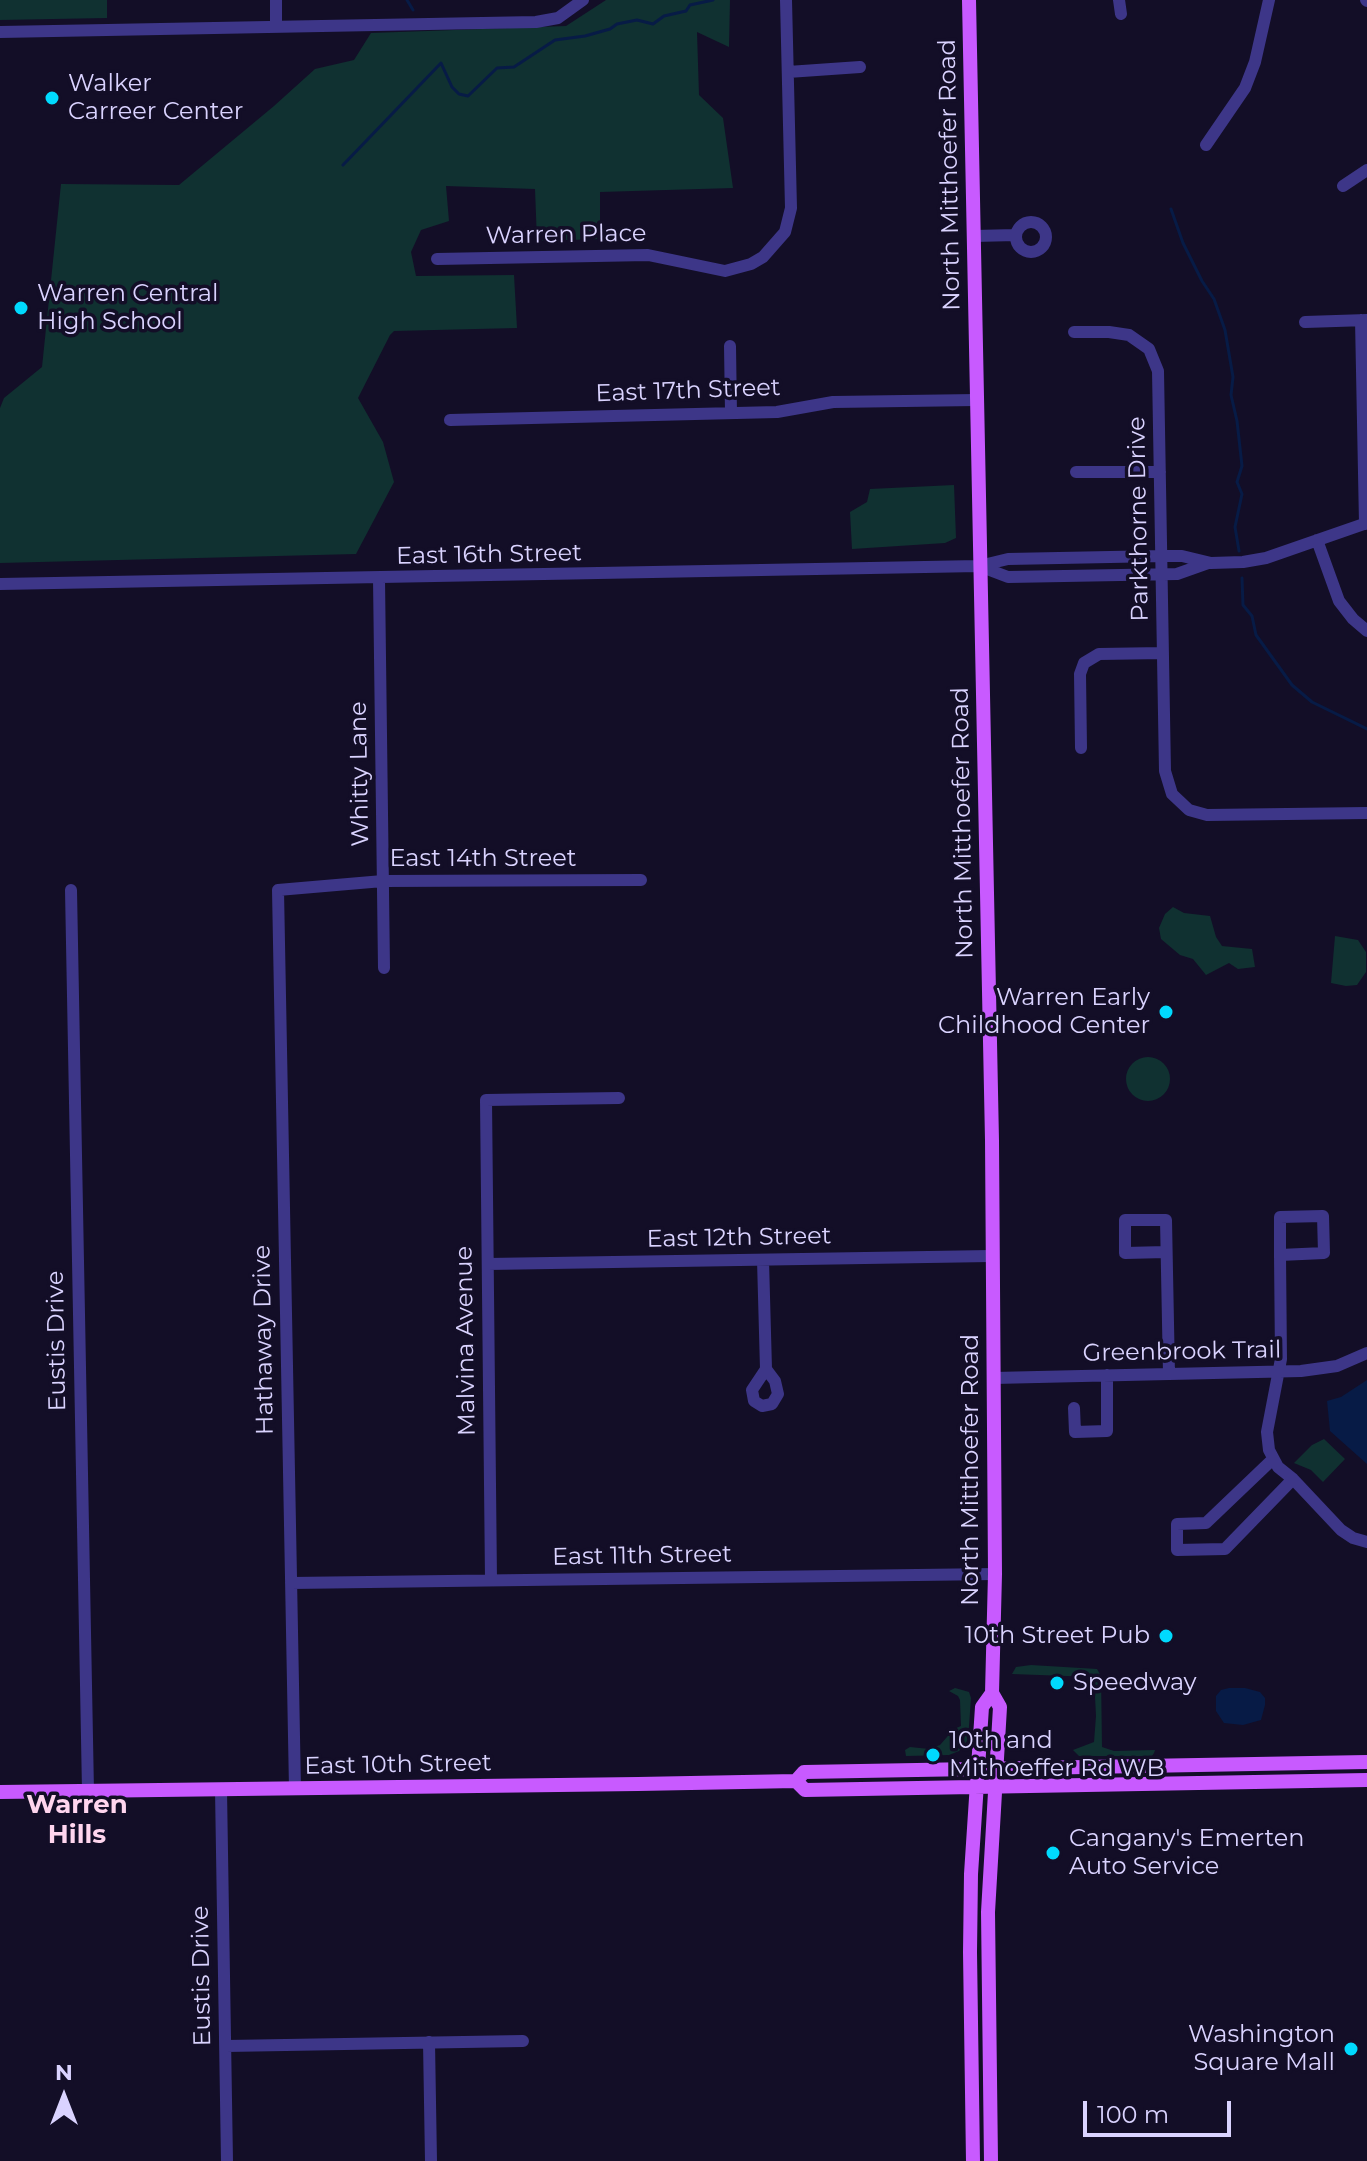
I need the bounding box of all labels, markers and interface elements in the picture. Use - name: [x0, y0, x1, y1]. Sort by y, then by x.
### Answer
- street label: North Mitthoefer Road: [933, 39, 967, 311]
- place label: Walker Carreer Center: [68, 70, 243, 126]
- marker: Walker Carreer Center: [43, 89, 61, 107]
- street label: Warren Place: [485, 219, 647, 251]
- place label: Warren Central High School: [37, 280, 218, 336]
- marker: Warren Central High School: [12, 299, 30, 317]
- street label: East 17th Street: [595, 373, 781, 409]
- street label: Parkthorne Drive: [1123, 416, 1155, 622]
- street label: East 16th Street: [396, 539, 582, 571]
- street label: North Mitthoefer Road: [946, 687, 980, 959]
- street label: Whitty Lane: [344, 701, 376, 847]
- street label: East 14th Street: [389, 845, 577, 873]
- place label: Warren Early Childhood Center: [938, 984, 1150, 1040]
- marker: Warren Early Childhood Center: [1157, 1003, 1175, 1021]
- street label: East 12th Street: [646, 1222, 832, 1254]
- street label: Hathaway Drive: [248, 1245, 280, 1435]
- street label: Malvina Avenue: [450, 1246, 482, 1436]
- street label: Eustis Drive: [41, 1270, 73, 1412]
- street label: North Mitthoefer Road: [957, 1334, 985, 1606]
- street label: Greenbrook Trail: [1082, 1336, 1282, 1368]
- street label: East 11th Street: [552, 1540, 732, 1572]
- place label: 10th Street Pub: [964, 1622, 1150, 1650]
- marker: 10th Street Pub: [1157, 1627, 1175, 1645]
- place label: Speedway: [1073, 1669, 1197, 1697]
- marker: Speedway: [1048, 1674, 1066, 1692]
- place label: 10th and Mithoeffer Rd WB: [949, 1727, 1165, 1783]
- marker: 10th and Mithoeffer Rd WB: [924, 1746, 942, 1764]
- street label: East 10th Street: [304, 1749, 492, 1781]
- district label: Warren Hills: [26, 1789, 128, 1850]
- place label: Cangany's Emerten Auto Service: [1069, 1825, 1304, 1881]
- marker: Cangany's Emerten Auto Service: [1044, 1844, 1062, 1862]
- street label: Eustis Drive: [186, 1905, 218, 2047]
- place label: Washington Square Mall: [1188, 2021, 1335, 2077]
- marker: Washington Square Mall: [1342, 2040, 1360, 2058]
- north arrow: [24, 2057, 104, 2137]
- text: N: [55, 2059, 73, 2086]
- scale bar: [1087, 2085, 1235, 2135]
- text: 100 m: [1097, 2100, 1169, 2129]

